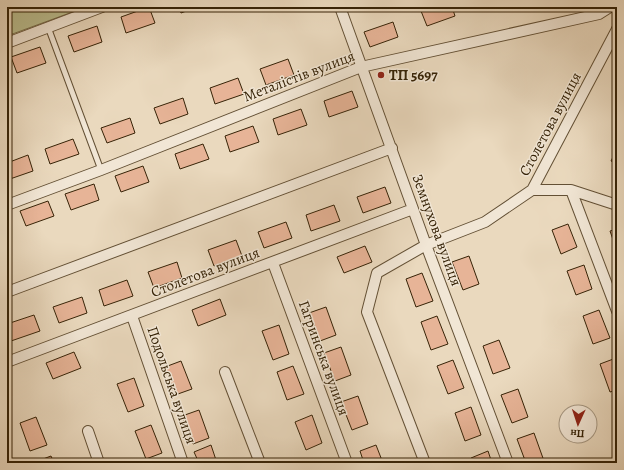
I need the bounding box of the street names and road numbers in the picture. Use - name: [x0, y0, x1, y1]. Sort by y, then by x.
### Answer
- street label: Металістів вулиця: [240, 46, 358, 106]
- street label: Столетова вулиця: [514, 69, 586, 179]
- street label: Земнухова вулиця: [407, 171, 467, 289]
- street label: Столетова вулиця: [148, 242, 262, 302]
- street label: Гагринська вулиця: [294, 298, 354, 418]
- street label: Подольська вулиця: [143, 324, 201, 446]

